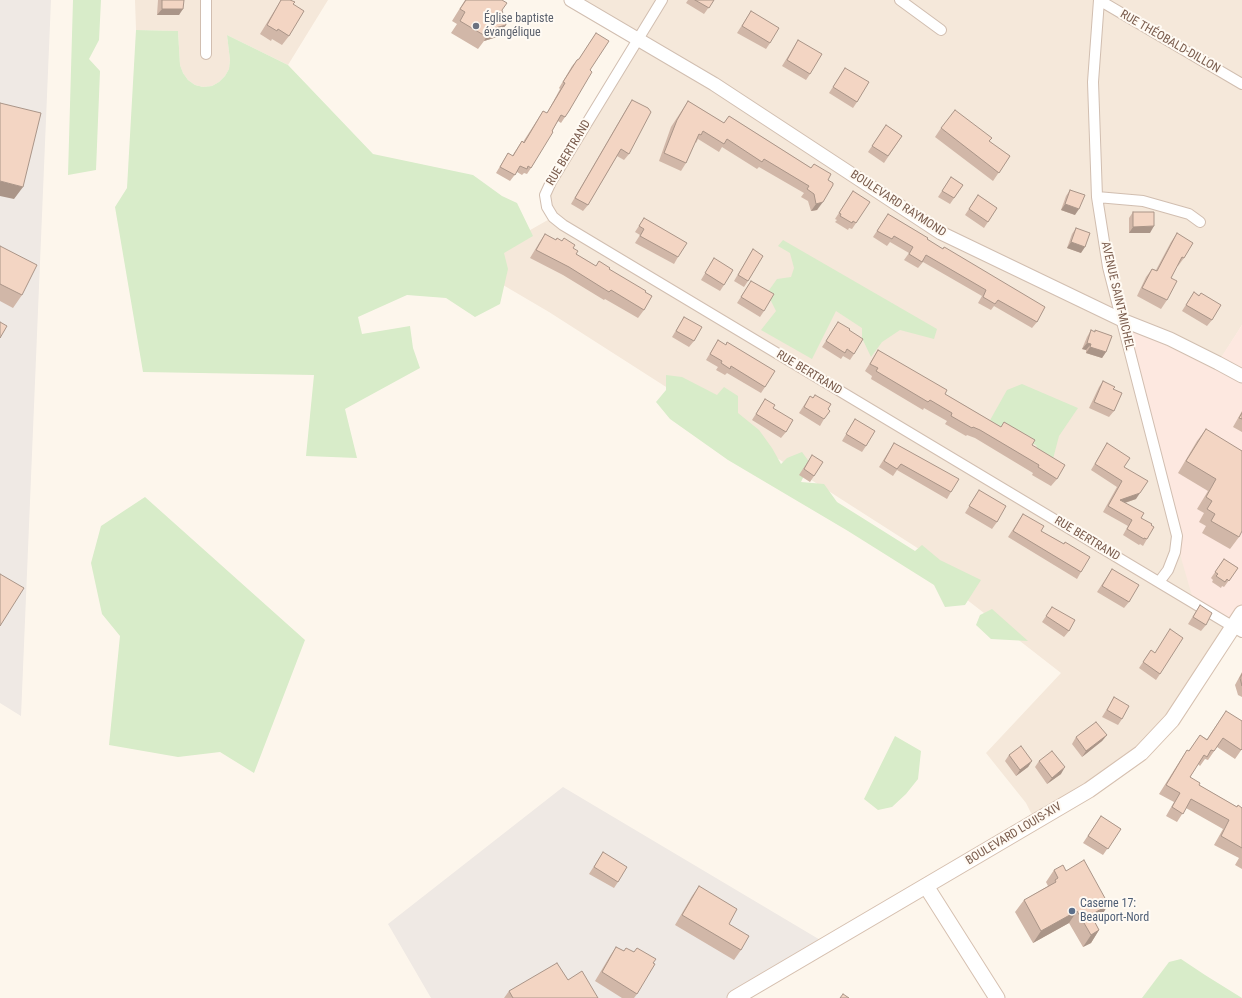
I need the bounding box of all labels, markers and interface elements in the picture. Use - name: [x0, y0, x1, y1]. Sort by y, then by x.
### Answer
- street label: RUE THÉOBALD-DILLON: [1117, 7, 1223, 77]
- place label: Église baptiste évangélique: [484, 12, 554, 40]
- marker: Église baptiste évangélique: [471, 21, 481, 31]
- street label: RUE BERTRAND: [544, 118, 594, 188]
- street label: BOULEVARD RAYMOND: [848, 168, 948, 240]
- street label: AVENUE SAINT-MICHEL: [1097, 240, 1137, 352]
- street label: RUE BERTRAND: [774, 348, 844, 398]
- street label: RUE BERTRAND: [1052, 514, 1122, 564]
- street label: BOULEVARD LOUIS-XIV: [964, 800, 1064, 868]
- place label: Caserne 17: Beauport-Nord: [1080, 897, 1149, 925]
- marker: Caserne 17: Beauport-Nord: [1067, 906, 1077, 916]

